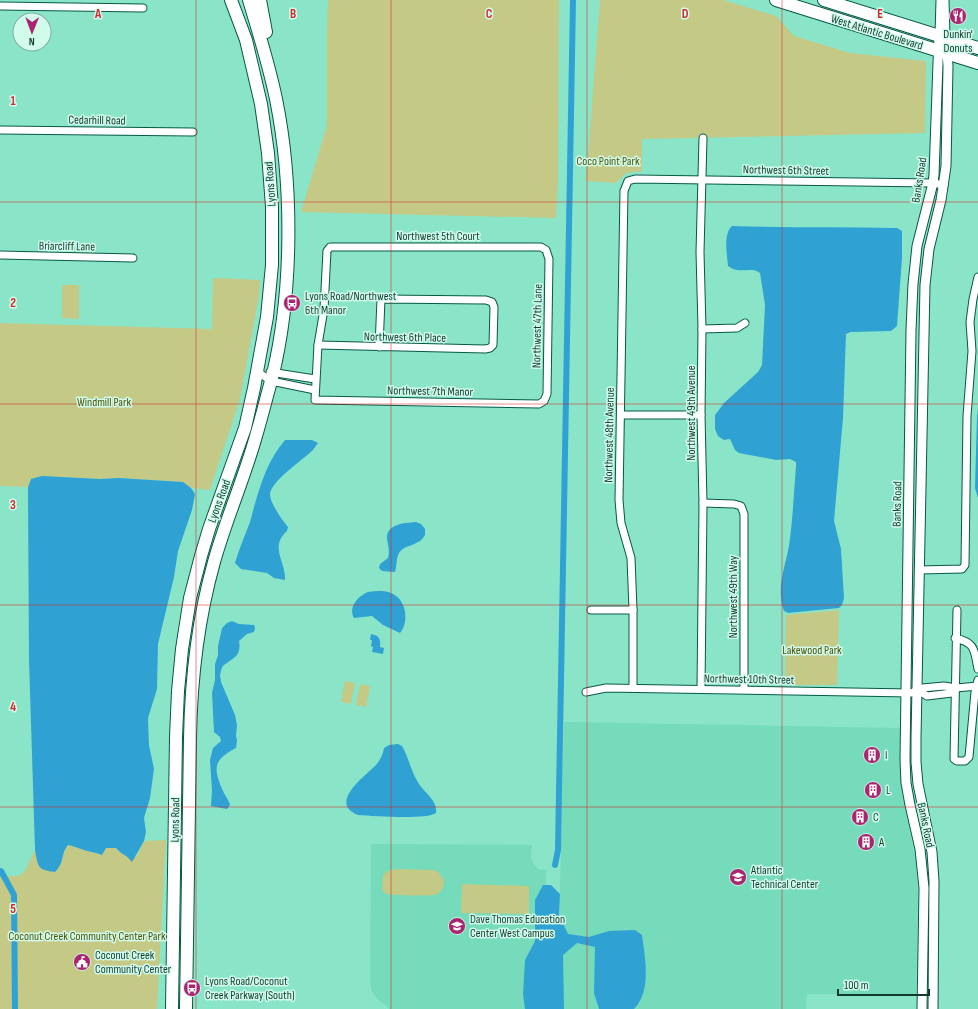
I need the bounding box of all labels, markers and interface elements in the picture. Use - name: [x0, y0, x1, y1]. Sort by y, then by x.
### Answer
- text: A: [94, 6, 102, 22]
- text: B: [290, 6, 296, 22]
- text: C: [486, 6, 493, 22]
- text: D: [682, 6, 689, 22]
- text: E: [877, 6, 883, 22]
- restaurant icon: Dunkin' Donuts: [948, 6, 968, 26]
- street label: West Atlantic Boulevard: [829, 11, 925, 54]
- north arrow: [12, 12, 52, 52]
- place label: Dunkin' Donuts: [943, 27, 973, 56]
- text: N: [29, 35, 35, 48]
- text: 1: [10, 93, 16, 109]
- street label: Cedarhill Road: [68, 113, 126, 128]
- park label: Coco Point Park: [577, 154, 640, 169]
- street label: Banks Road: [909, 156, 930, 204]
- street label: Lyons Road: [261, 161, 280, 207]
- street label: Northwest 6th Street: [743, 162, 830, 179]
- street label: Northwest 5th Court: [396, 229, 480, 244]
- street label: Briarcliff Lane: [39, 239, 95, 254]
- street label: Northwest 47th Lane: [529, 283, 546, 368]
- place label: Lyons Road/Northwest 6th Manor: [305, 289, 397, 318]
- bus stop icon: Lyons Road/Northwest 6th Manor: [282, 293, 302, 313]
- text: 2: [10, 295, 16, 311]
- street label: Northwest 6th Place: [364, 329, 446, 346]
- street label: Northwest 49th Avenue: [684, 365, 699, 461]
- street label: Northwest 7th Manor: [387, 383, 474, 400]
- street label: Northwest 48th Avenue: [601, 387, 618, 483]
- park label: Windmill Park: [77, 395, 131, 410]
- street label: Lyons Road: [205, 477, 234, 525]
- street label: Banks Road: [890, 481, 905, 527]
- text: 3: [10, 497, 16, 513]
- street label: Northwest 49th Way: [726, 555, 741, 638]
- park label: Lakewood Park: [782, 643, 842, 658]
- street label: Northwest 10th Street: [704, 671, 795, 688]
- text: 4: [10, 699, 16, 715]
- building icon: I: [862, 745, 882, 765]
- place label: I: [885, 748, 887, 763]
- building icon: L: [863, 780, 883, 800]
- place label: L: [886, 783, 891, 798]
- street label: Lyons Road: [168, 797, 183, 843]
- street label: Banks Road: [913, 801, 938, 849]
- building icon: C: [850, 807, 870, 827]
- place label: C: [873, 810, 879, 825]
- building icon: A: [856, 832, 876, 852]
- place label: A: [878, 835, 885, 850]
- place label: Atlantic Technical Center: [750, 863, 819, 892]
- school or university icon: Atlantic Technical Center: [728, 867, 748, 887]
- text: 5: [10, 901, 16, 917]
- place label: Dave Thomas Education Center West Campus: [470, 912, 565, 941]
- school or university icon: Dave Thomas Education Center West Campus: [447, 916, 467, 936]
- park label: Coconut Creek Community Center Park: [8, 929, 166, 944]
- place label: Coconut Creek Community Center: [95, 948, 172, 977]
- public building icon: Coconut Creek Community Center: [72, 952, 92, 972]
- scale bar: [838, 971, 929, 997]
- place label: Lyons Road/Coconut Creek Parkway (South): [205, 974, 295, 1003]
- bus stop icon: Lyons Road/Coconut Creek Parkway (South): [182, 978, 202, 998]
- text: 100 m: [844, 978, 869, 993]

